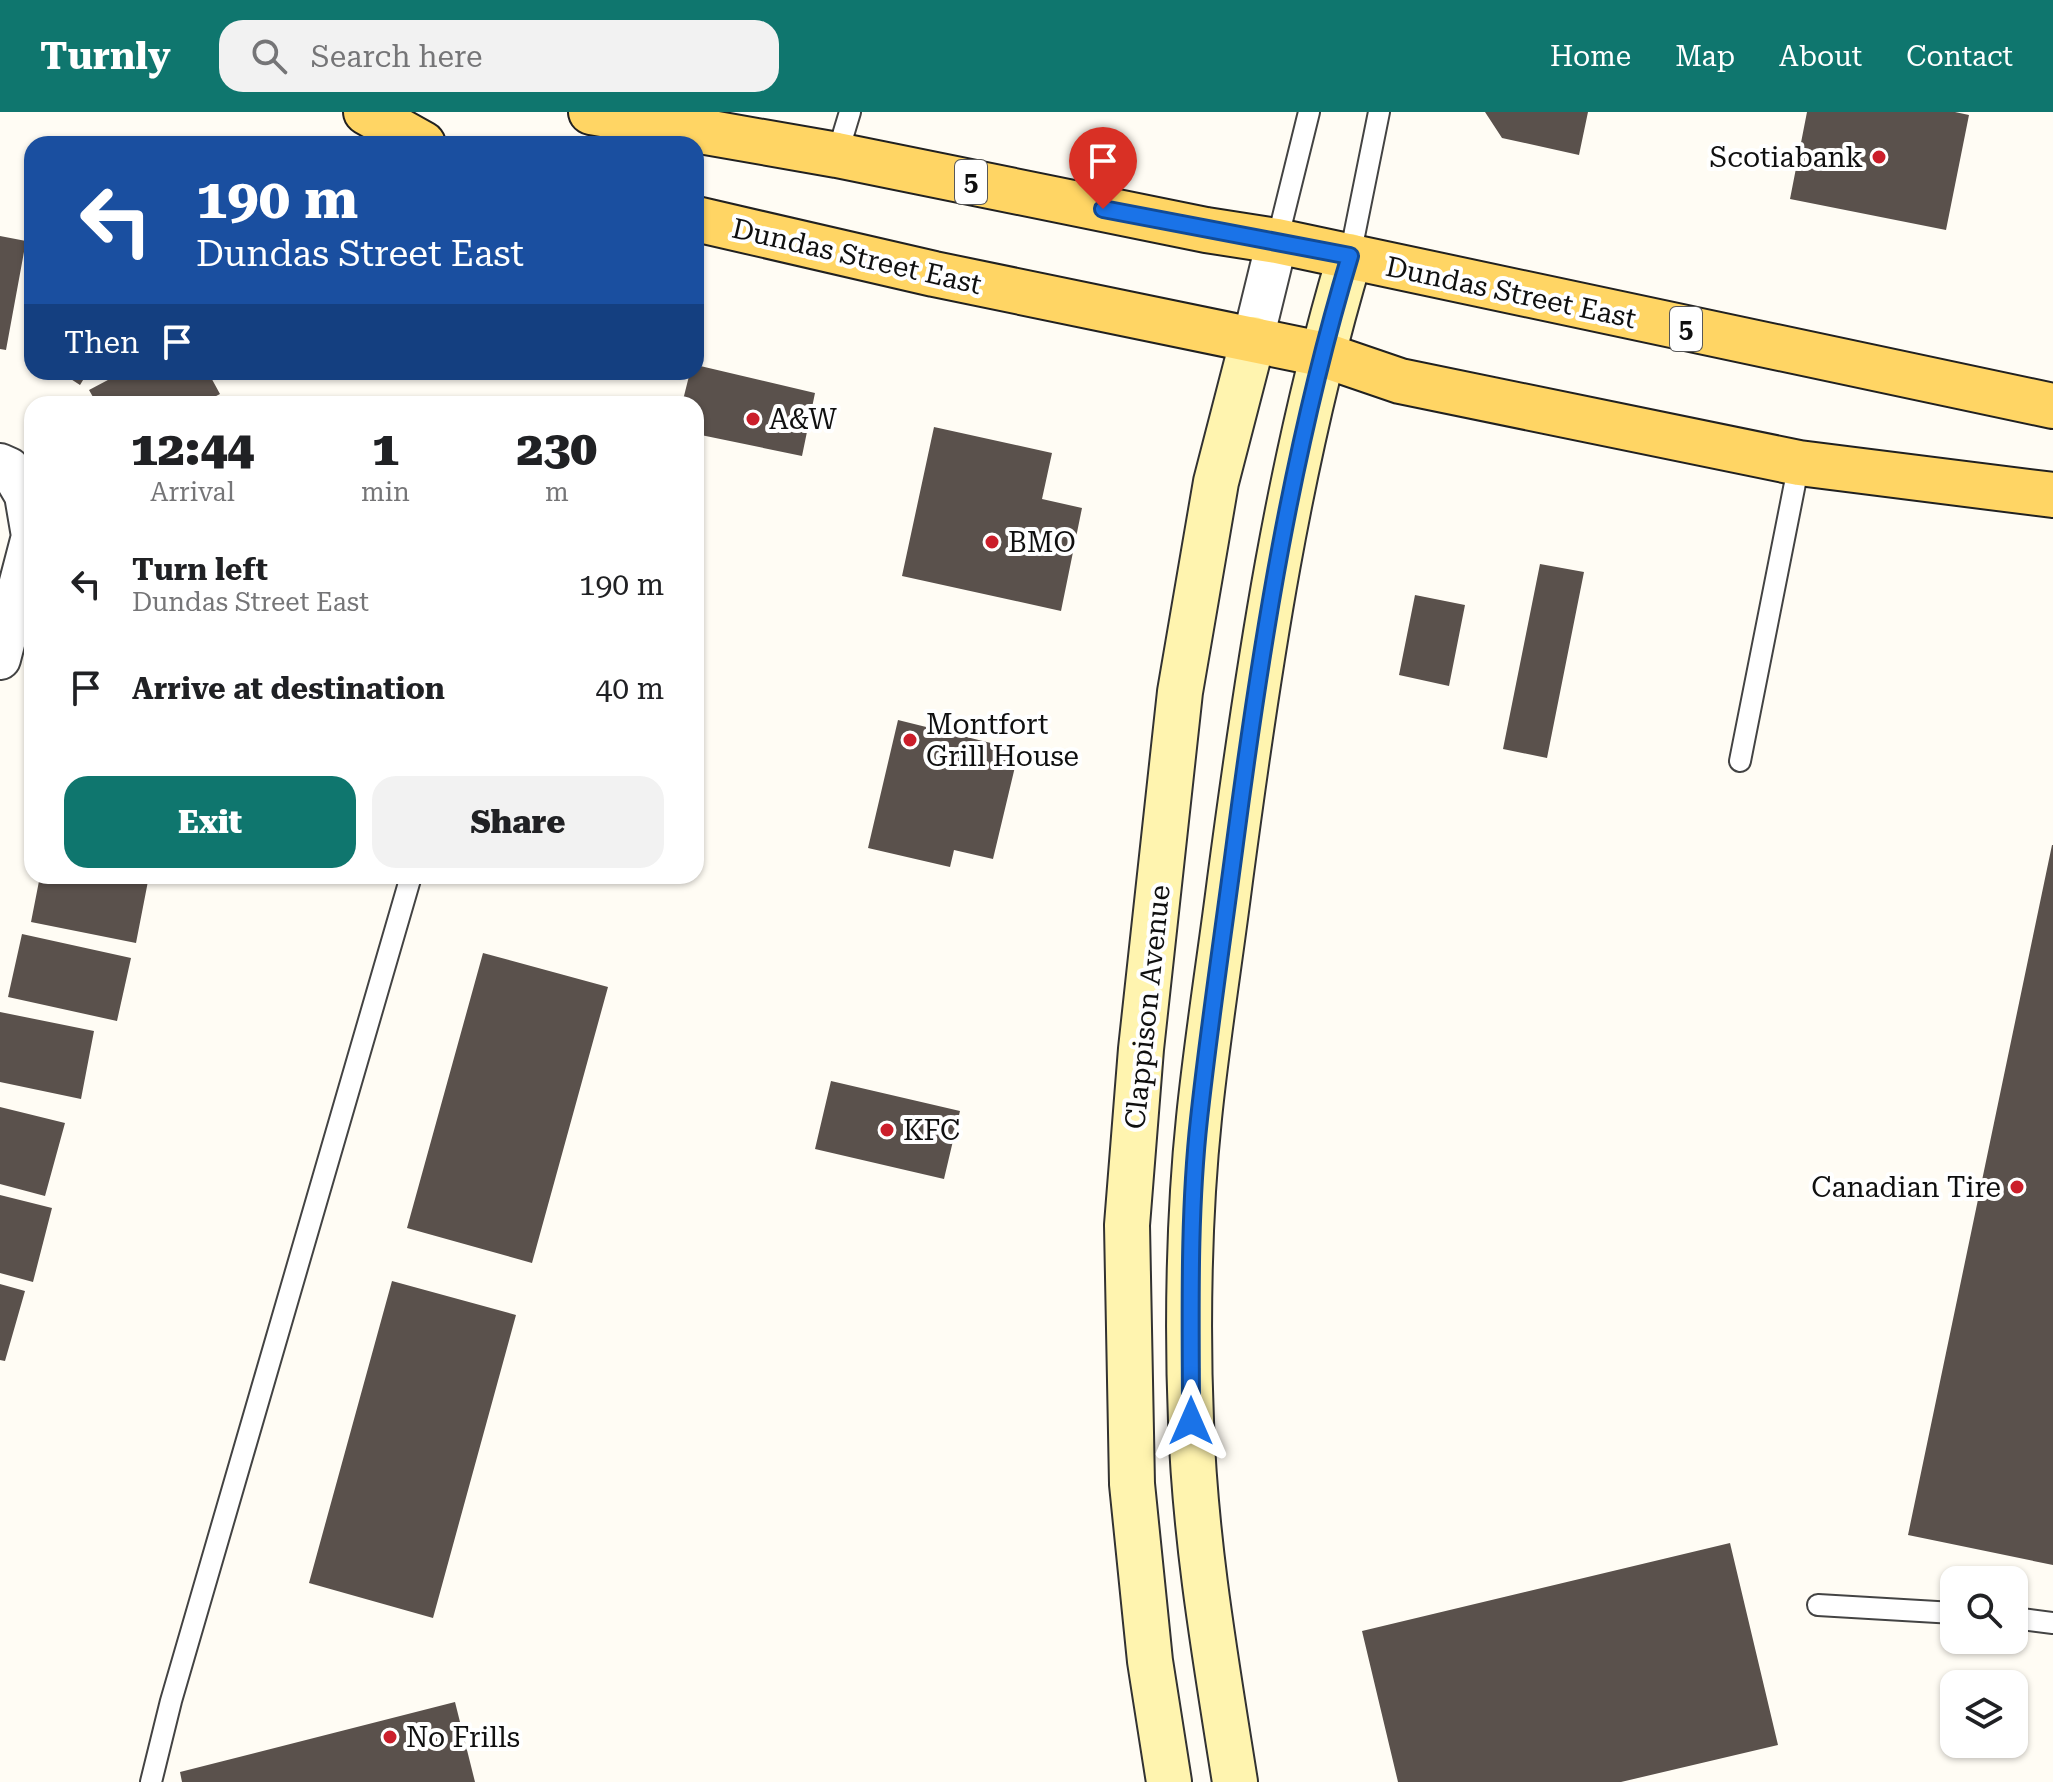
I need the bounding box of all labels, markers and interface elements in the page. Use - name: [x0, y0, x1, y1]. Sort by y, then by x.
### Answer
- search box: [219, 20, 779, 92]
- text: Turnly: [40, 34, 171, 78]
- icon: search: [247, 34, 291, 78]
- text: Search here: [311, 39, 483, 74]
- text: Home: [1550, 40, 1631, 73]
- text: Map: [1675, 40, 1735, 73]
- text: About: [1779, 40, 1862, 73]
- text: Contact: [1906, 40, 2013, 73]
- pin: [1069, 127, 1137, 209]
- icon: arrive: [1081, 139, 1125, 183]
- place label: Scotiabank: [1709, 141, 1863, 174]
- marker: Scotiabank: [1870, 148, 1888, 166]
- road number: 5: [955, 160, 987, 204]
- text: 190 m: [196, 166, 358, 232]
- icon: left: [64, 168, 168, 272]
- street label: Dundas Street East: [729, 212, 985, 301]
- text: Dundas Street East: [196, 233, 524, 275]
- street label: Dundas Street East: [1383, 250, 1639, 335]
- road number: 5: [1670, 307, 1702, 351]
- icon: arrive: [155, 320, 199, 364]
- text: Then: [64, 325, 139, 360]
- place label: A&W: [769, 403, 838, 436]
- marker: A&W: [744, 410, 762, 428]
- text: 12:44: [131, 421, 254, 477]
- text: 1: [372, 421, 399, 477]
- text: 230: [517, 421, 597, 477]
- text: Arrival: [150, 477, 235, 507]
- text: min: [361, 477, 410, 507]
- text: m: [545, 477, 569, 507]
- place label: BMO: [1008, 526, 1076, 559]
- marker: BMO: [983, 533, 1001, 551]
- text: Turn left: [132, 552, 268, 587]
- icon: left: [64, 562, 108, 606]
- text: 190 m: [579, 567, 664, 602]
- text: Dundas Street East: [132, 587, 369, 617]
- icon: arrive: [64, 666, 108, 710]
- text: Arrive at destination: [132, 671, 445, 706]
- text: 40 m: [595, 671, 664, 706]
- place label: Montfort Grill House: [926, 708, 1079, 773]
- marker: Montfort Grill House: [901, 731, 919, 749]
- button: Exit: [64, 776, 356, 868]
- button: Share: [372, 776, 664, 868]
- street label: Clappison Avenue: [1118, 883, 1177, 1131]
- place label: KFC: [903, 1114, 960, 1147]
- marker: KFC: [878, 1121, 896, 1139]
- place label: Canadian Tire: [1811, 1171, 2001, 1204]
- marker: Canadian Tire: [2008, 1178, 2026, 1196]
- position arrow: [1149, 1379, 1233, 1463]
- map controls: [1940, 1566, 2028, 1758]
- button: search: [1940, 1566, 2028, 1654]
- button: layers: [1940, 1670, 2028, 1758]
- place label: No Frills: [406, 1721, 520, 1754]
- marker: No Frills: [381, 1728, 399, 1746]

